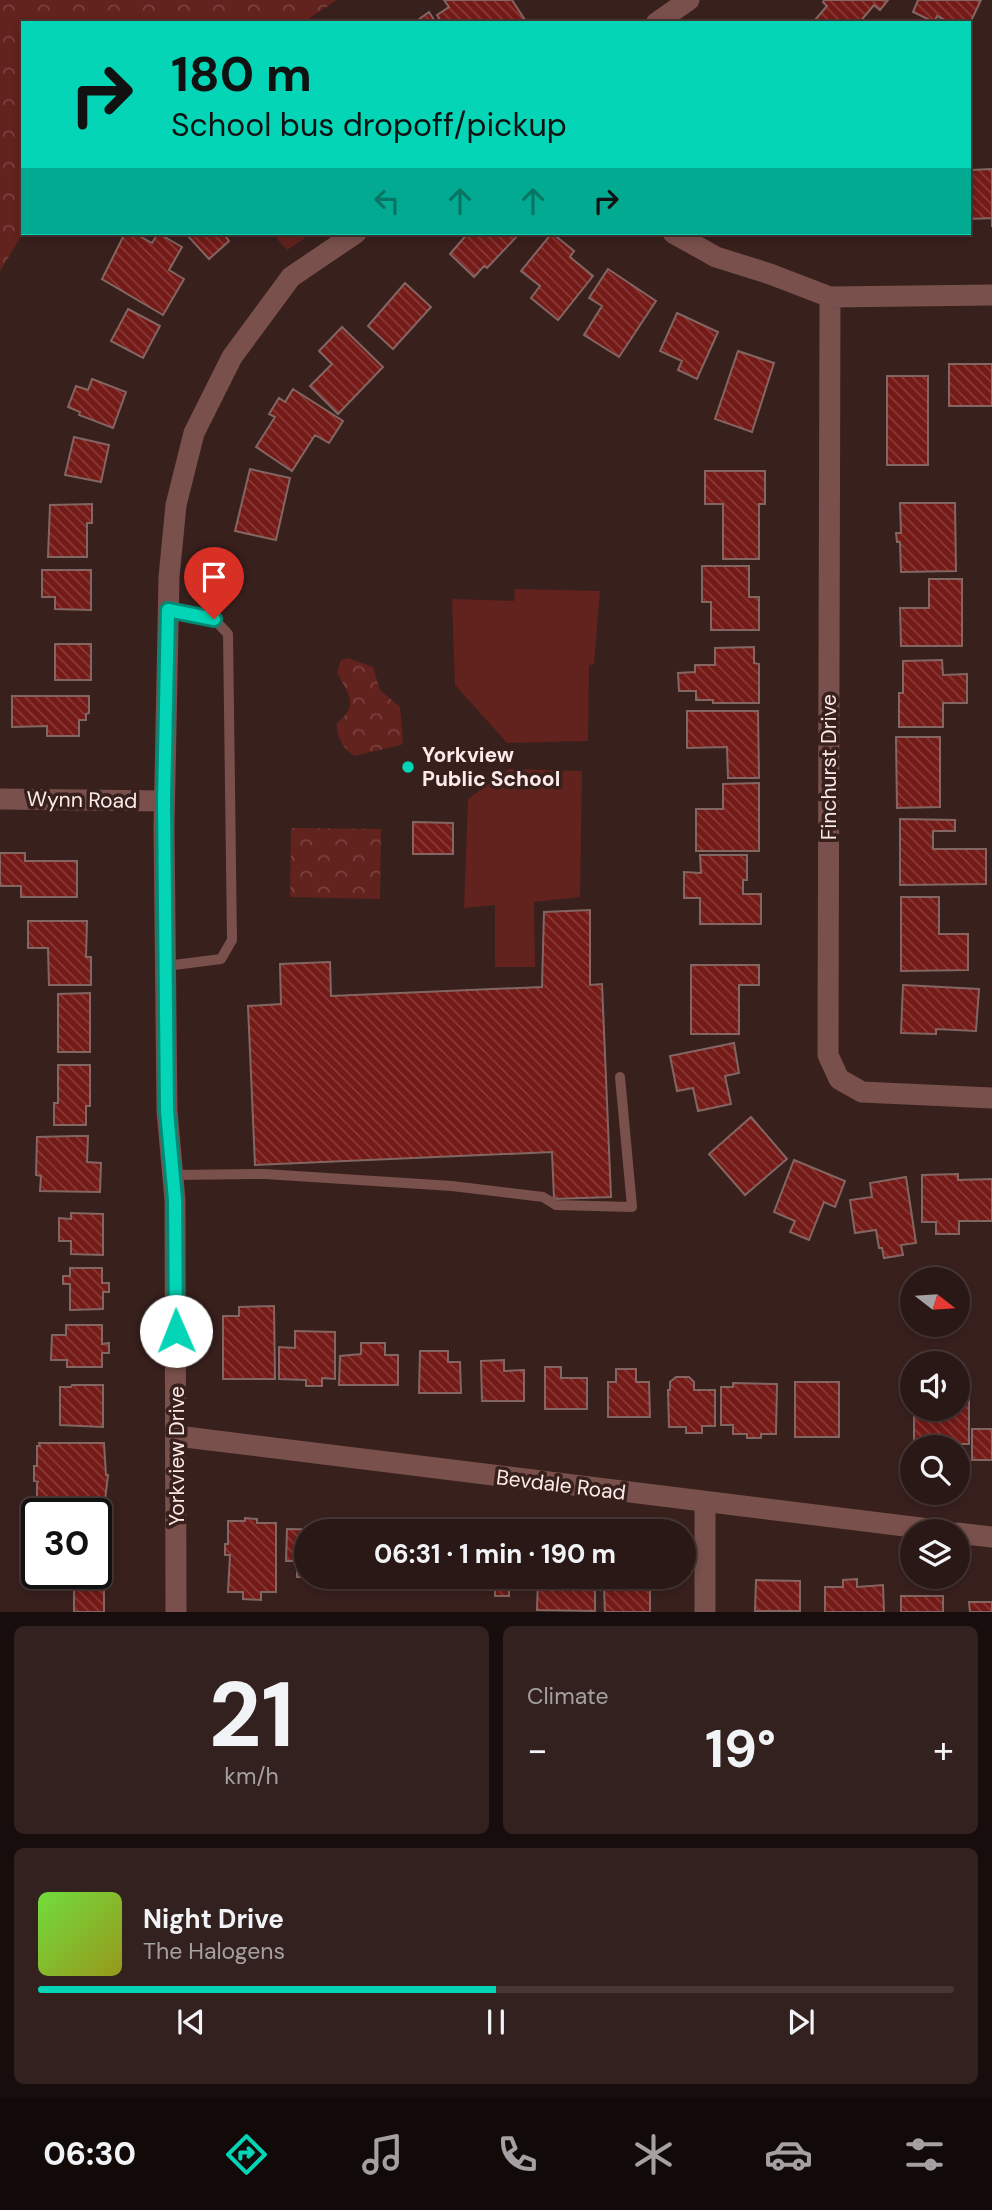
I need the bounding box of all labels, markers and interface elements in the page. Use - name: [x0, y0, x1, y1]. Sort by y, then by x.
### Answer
- text: 180 m: [171, 42, 312, 106]
- icon: right: [56, 49, 147, 140]
- text: School bus dropoff/pickup: [171, 104, 567, 146]
- icon: left: [368, 182, 406, 220]
- icon: ahead: [441, 182, 479, 220]
- icon: ahead: [514, 182, 552, 220]
- icon: right: [587, 182, 625, 220]
- pin: [184, 547, 244, 619]
- icon: arrive: [195, 558, 233, 596]
- street label: Finchurst Drive: [815, 694, 843, 840]
- place label: Yorkview Public School: [422, 741, 560, 793]
- marker: Yorkview Public School: [400, 759, 416, 775]
- street label: Wynn Road: [26, 785, 138, 815]
- north arrow: [900, 1267, 970, 1337]
- map controls: [900, 1267, 970, 1589]
- position arrow: [139, 1294, 213, 1368]
- button: sound: [900, 1351, 970, 1421]
- street label: Yorkview Drive: [163, 1386, 191, 1526]
- button: search: [900, 1435, 970, 1505]
- street label: Bevdale Road: [495, 1463, 627, 1507]
- speed limit sign: 30: [21, 1498, 112, 1589]
- button: layers: [900, 1519, 970, 1589]
- text: 06:31 · 1 min · 190 m: [374, 1537, 616, 1571]
- text: 21: [209, 1656, 294, 1774]
- text: Climate: [527, 1681, 609, 1711]
- text: 19°: [705, 1715, 776, 1783]
- text: −: [527, 1725, 548, 1775]
- text: +: [933, 1725, 954, 1775]
- text: km/h: [224, 1761, 279, 1791]
- text: Night Drive: [143, 1902, 284, 1936]
- text: The Halogens: [143, 1936, 285, 1966]
- icon: previous: [172, 2003, 210, 2041]
- icon: pause: [477, 2003, 515, 2041]
- icon: next: [782, 2003, 820, 2041]
- icon: directions: [222, 2130, 271, 2179]
- icon: music: [358, 2130, 407, 2179]
- icon: phone: [493, 2130, 542, 2179]
- icon: climate: [629, 2130, 678, 2179]
- icon: car: [764, 2130, 813, 2179]
- icon: filters: [900, 2130, 949, 2179]
- text: 06:30: [43, 2133, 136, 2175]

